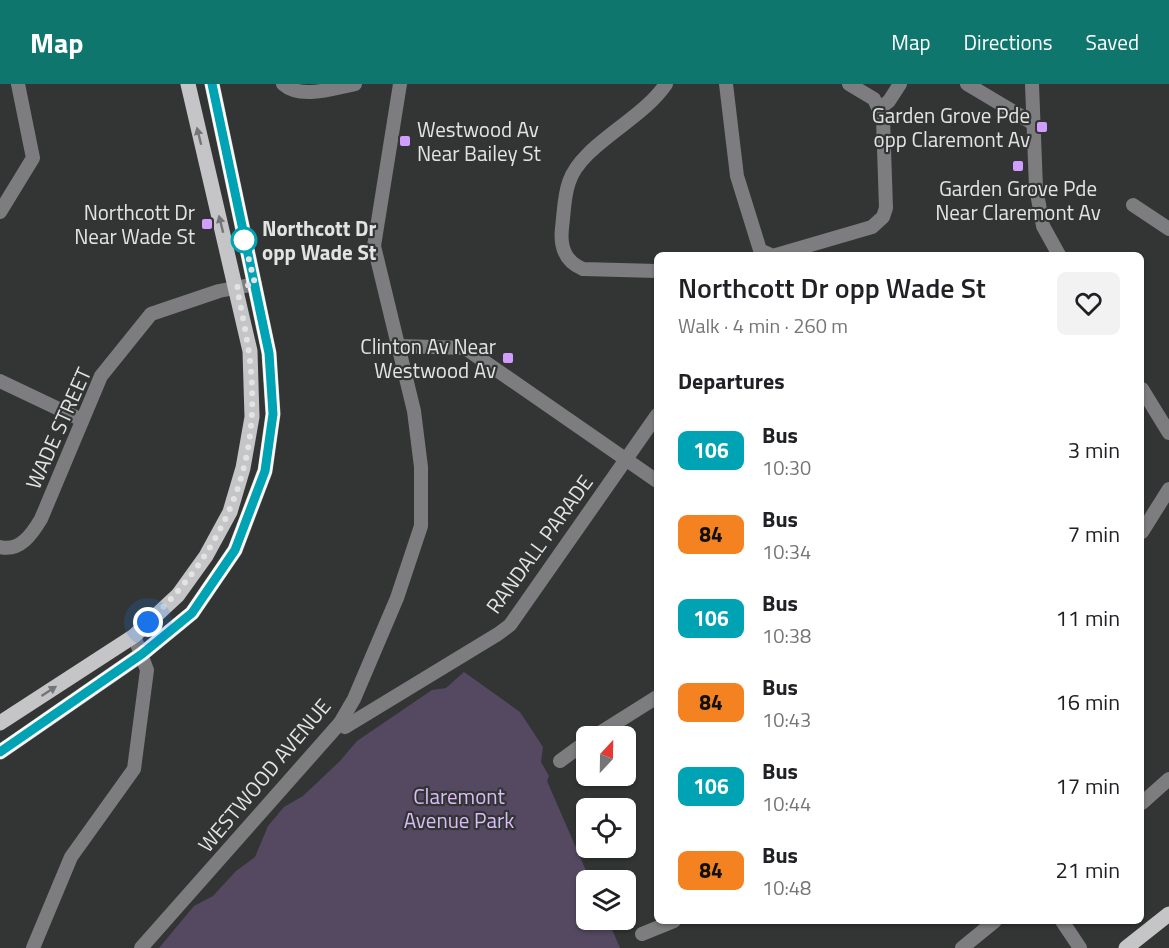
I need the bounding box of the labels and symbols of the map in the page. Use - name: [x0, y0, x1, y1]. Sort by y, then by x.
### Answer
- place label: Garden Grove Pde opp Claremont Av: [872, 99, 1030, 155]
- place label: Westwood Av Near Bailey St: [417, 113, 541, 169]
- marker: Garden Grove Pde opp Claremont Av: [1035, 120, 1049, 134]
- one-way arrow: [193, 127, 203, 145]
- marker: Westwood Av Near Bailey St: [398, 134, 412, 148]
- marker: Garden Grove Pde Near Claremont Av: [1011, 159, 1025, 173]
- place label: Garden Grove Pde Near Claremont Av: [935, 172, 1101, 228]
- place label: Northcott Dr Near Wade St: [74, 196, 196, 252]
- place label: Northcott Dr opp Wade St: [262, 212, 377, 268]
- one-way arrow: [215, 215, 225, 233]
- marker: Northcott Dr Near Wade St: [200, 217, 214, 231]
- marker: Northcott Dr opp Wade St: [231, 227, 257, 253]
- place label: Clinton Av Near Westwood Av: [360, 330, 496, 386]
- marker: Clinton Av Near Westwood Av: [501, 351, 515, 365]
- street label: WADE STREET: [17, 362, 99, 494]
- street label: RANDALL PARADE: [478, 468, 600, 620]
- your location: [133, 607, 163, 637]
- one-way arrow: [41, 686, 57, 697]
- street label: WESTWOOD AVENUE: [190, 691, 338, 859]
- north arrow: [576, 726, 636, 786]
- park label: Claremont Avenue Park: [404, 780, 514, 836]

